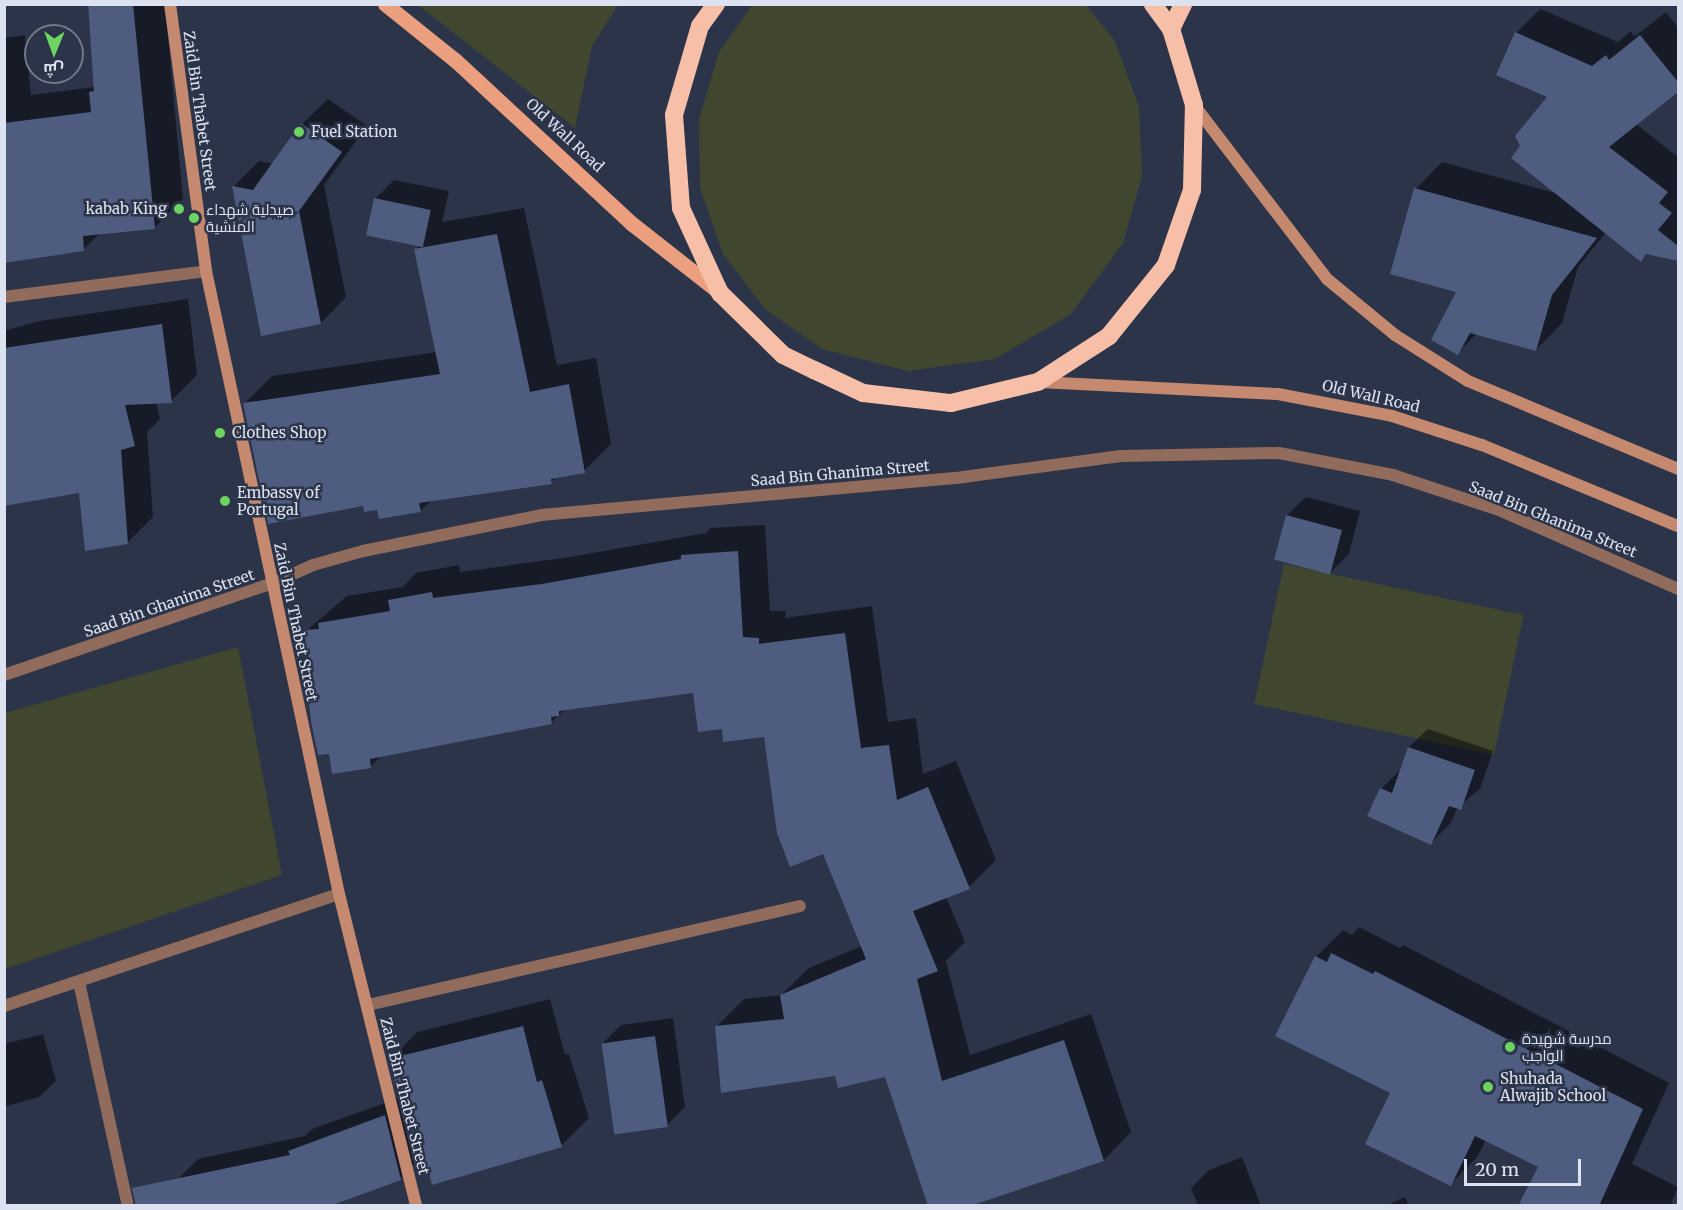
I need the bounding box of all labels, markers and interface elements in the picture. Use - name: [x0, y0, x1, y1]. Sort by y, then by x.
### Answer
- north arrow: [24, 24, 84, 84]
- street label: Zaid Bin Thabet Street: [180, 30, 220, 192]
- text: ش: [43, 60, 64, 80]
- street label: Old Wall Road: [522, 94, 608, 176]
- place label: Fuel Station: [311, 123, 397, 141]
- marker: Fuel Station: [292, 125, 306, 139]
- place label: kabab King: [85, 200, 167, 218]
- place label: صيدلية شهداء المنشية: [206, 200, 294, 235]
- marker: kabab King: [172, 202, 186, 216]
- marker: صيدلية شهداء المنشية: [187, 211, 201, 225]
- street label: Old Wall Road: [1320, 376, 1422, 416]
- place label: Clothes Shop: [232, 424, 326, 442]
- marker: Clothes Shop: [213, 426, 227, 440]
- street label: Saad Bin Ghanima Street: [750, 456, 930, 490]
- street label: Saad Bin Ghanima Street: [1466, 477, 1640, 561]
- place label: Embassy of Portugal: [237, 483, 320, 518]
- marker: Embassy of Portugal: [218, 494, 232, 508]
- street label: Zaid Bin Thabet Street: [270, 541, 322, 703]
- street label: Saad Bin Ghanima Street: [81, 565, 257, 641]
- street label: Zaid Bin Thabet Street: [377, 1015, 433, 1177]
- place label: مدرسة شهيدة الواجب: [1522, 1029, 1612, 1064]
- marker: مدرسة شهيدة الواجب: [1503, 1040, 1517, 1054]
- place label: Shuhada Alwajib School: [1500, 1069, 1606, 1104]
- marker: Shuhada Alwajib School: [1481, 1080, 1495, 1094]
- scale bar: [1467, 1147, 1584, 1185]
- text: 20 m: [1475, 1158, 1519, 1181]

